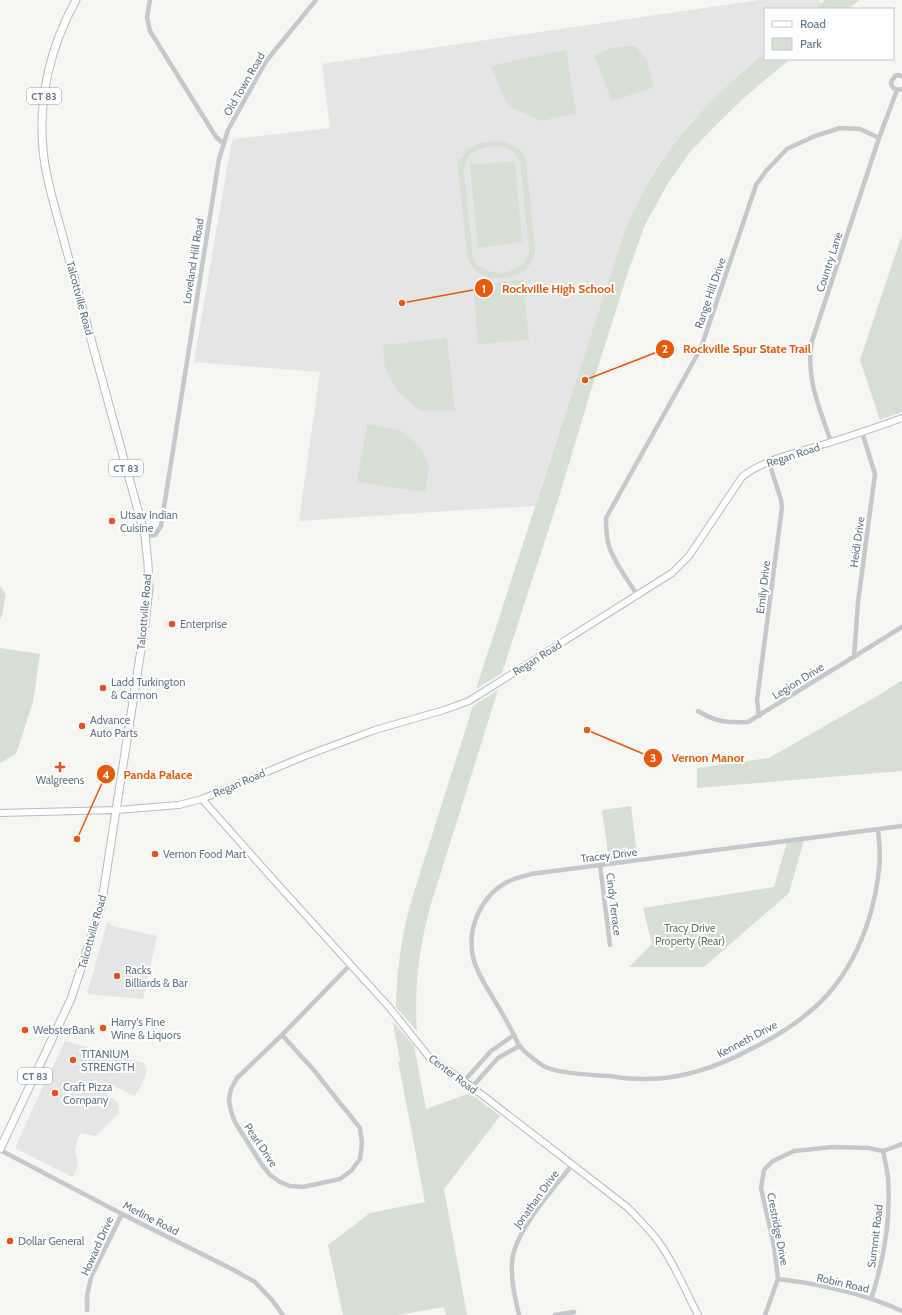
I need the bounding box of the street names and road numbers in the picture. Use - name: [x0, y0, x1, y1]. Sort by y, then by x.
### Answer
- street label: Old Town Road: [220, 50, 268, 118]
- road number: CT 83: [27, 88, 61, 104]
- street label: Loveland Hill Road: [179, 217, 207, 305]
- street label: Country Lane: [813, 230, 845, 294]
- street label: Range Hill Drive: [691, 255, 729, 330]
- street label: Talcottville Road: [63, 259, 97, 337]
- street label: Regan Road: [765, 440, 821, 470]
- road number: CT 83: [109, 460, 143, 476]
- street label: Heidi Drive: [847, 515, 868, 568]
- street label: Emily Drive: [753, 559, 773, 614]
- street label: Talcottville Road: [134, 573, 154, 651]
- street label: Regan Road: [510, 637, 564, 679]
- street label: Legion Drive: [770, 659, 827, 702]
- street label: Regan Road: [211, 766, 267, 800]
- street label: Tracey Drive: [580, 845, 638, 865]
- street label: Cindy Terrace: [603, 872, 625, 937]
- street label: Talcottville Road: [75, 893, 109, 971]
- street label: Kenneth Drive: [714, 1017, 780, 1061]
- street label: Center Road: [426, 1051, 480, 1097]
- road number: CT 83: [18, 1068, 52, 1084]
- street label: Pearl Drive: [241, 1120, 281, 1170]
- street label: Jonathan Drive: [510, 1167, 562, 1232]
- street label: Crestridge Drive: [764, 1191, 792, 1267]
- street label: Merline Road: [121, 1198, 181, 1238]
- street label: Summit Road: [864, 1203, 886, 1269]
- street label: Howard Drive: [78, 1214, 116, 1278]
- street label: Robin Road: [815, 1270, 871, 1296]

